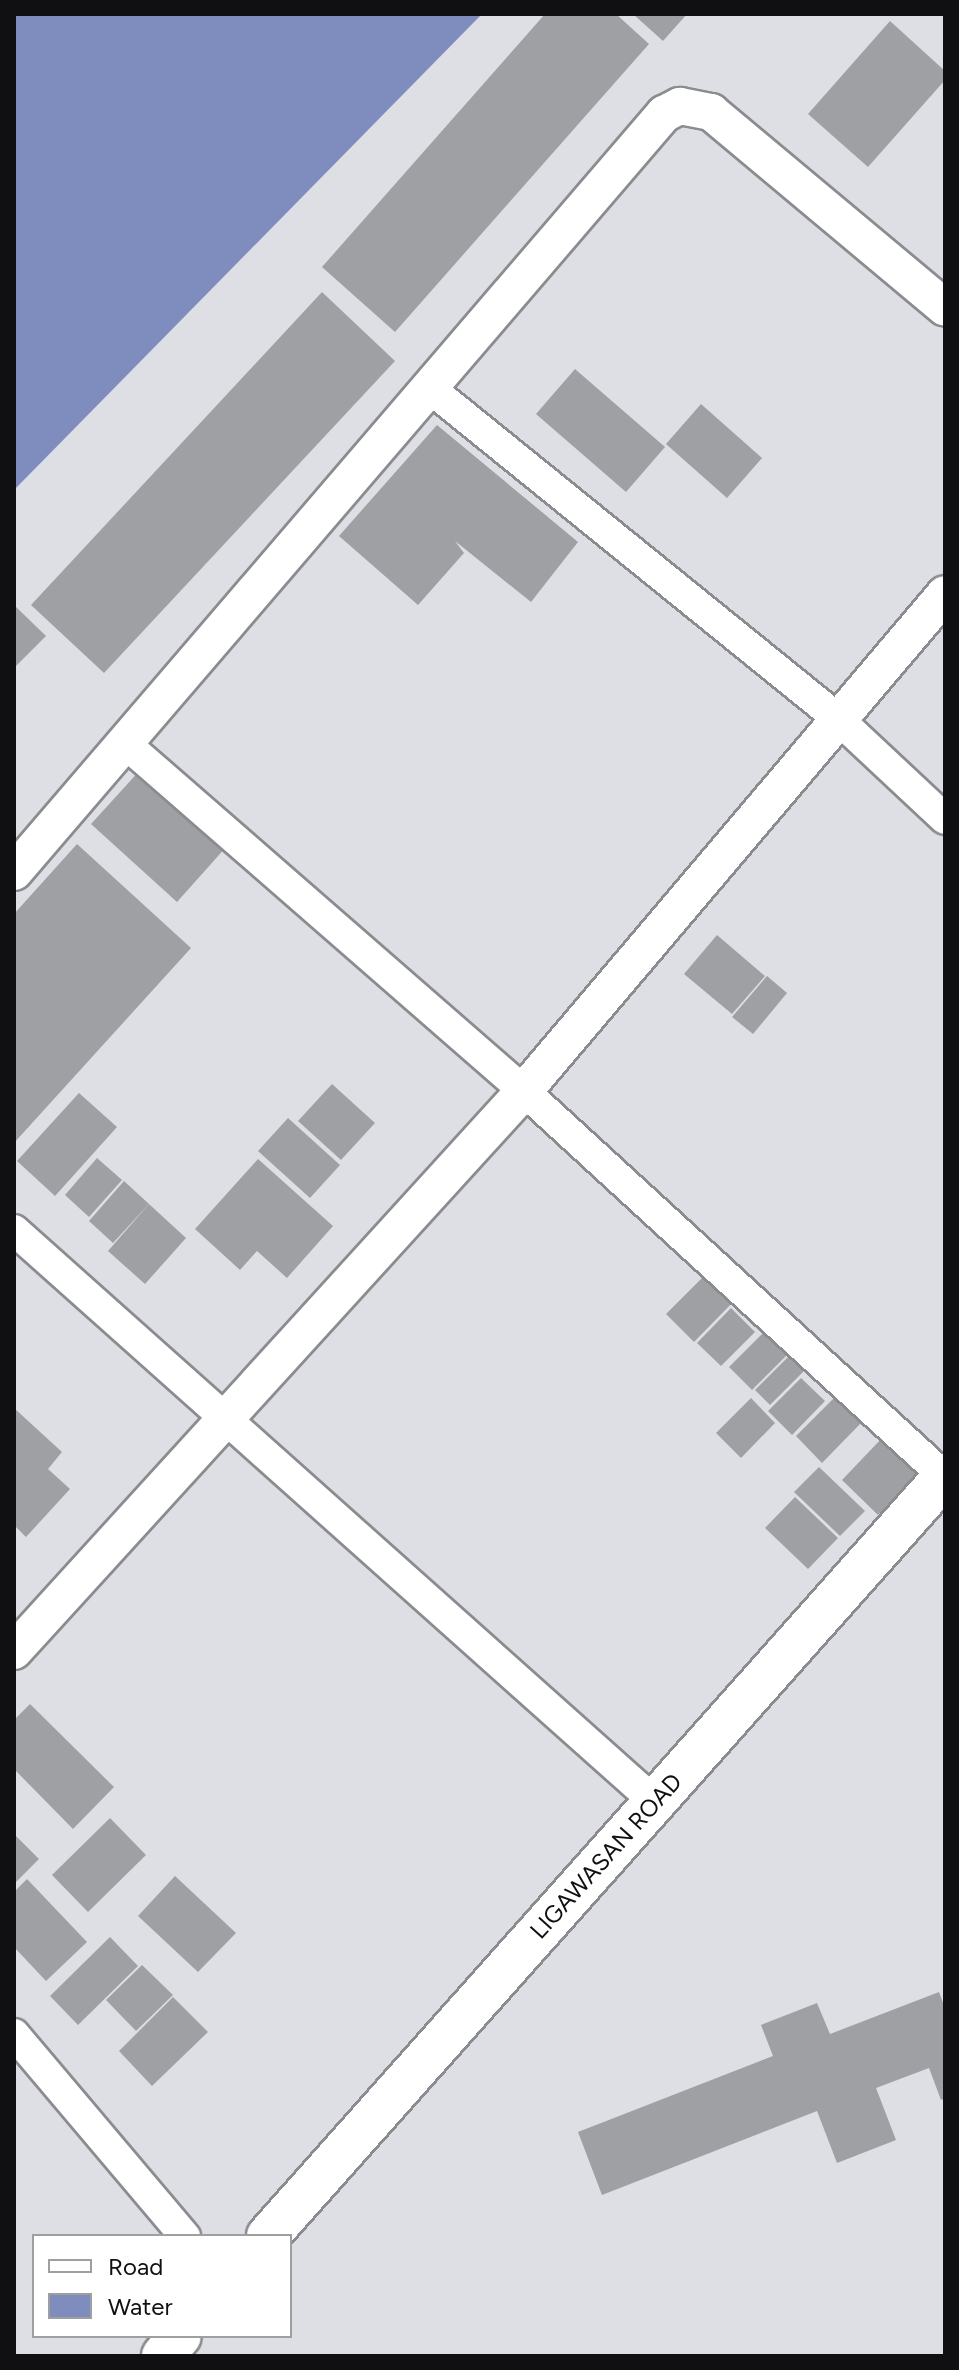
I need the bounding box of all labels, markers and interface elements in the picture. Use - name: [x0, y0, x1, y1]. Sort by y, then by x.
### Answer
- street label: LIGAWASAN ROAD: [524, 1767, 688, 1945]
- legend: [32, 2234, 292, 2338]
- text: Road: [108, 2252, 163, 2281]
- text: Water: [108, 2292, 173, 2321]

